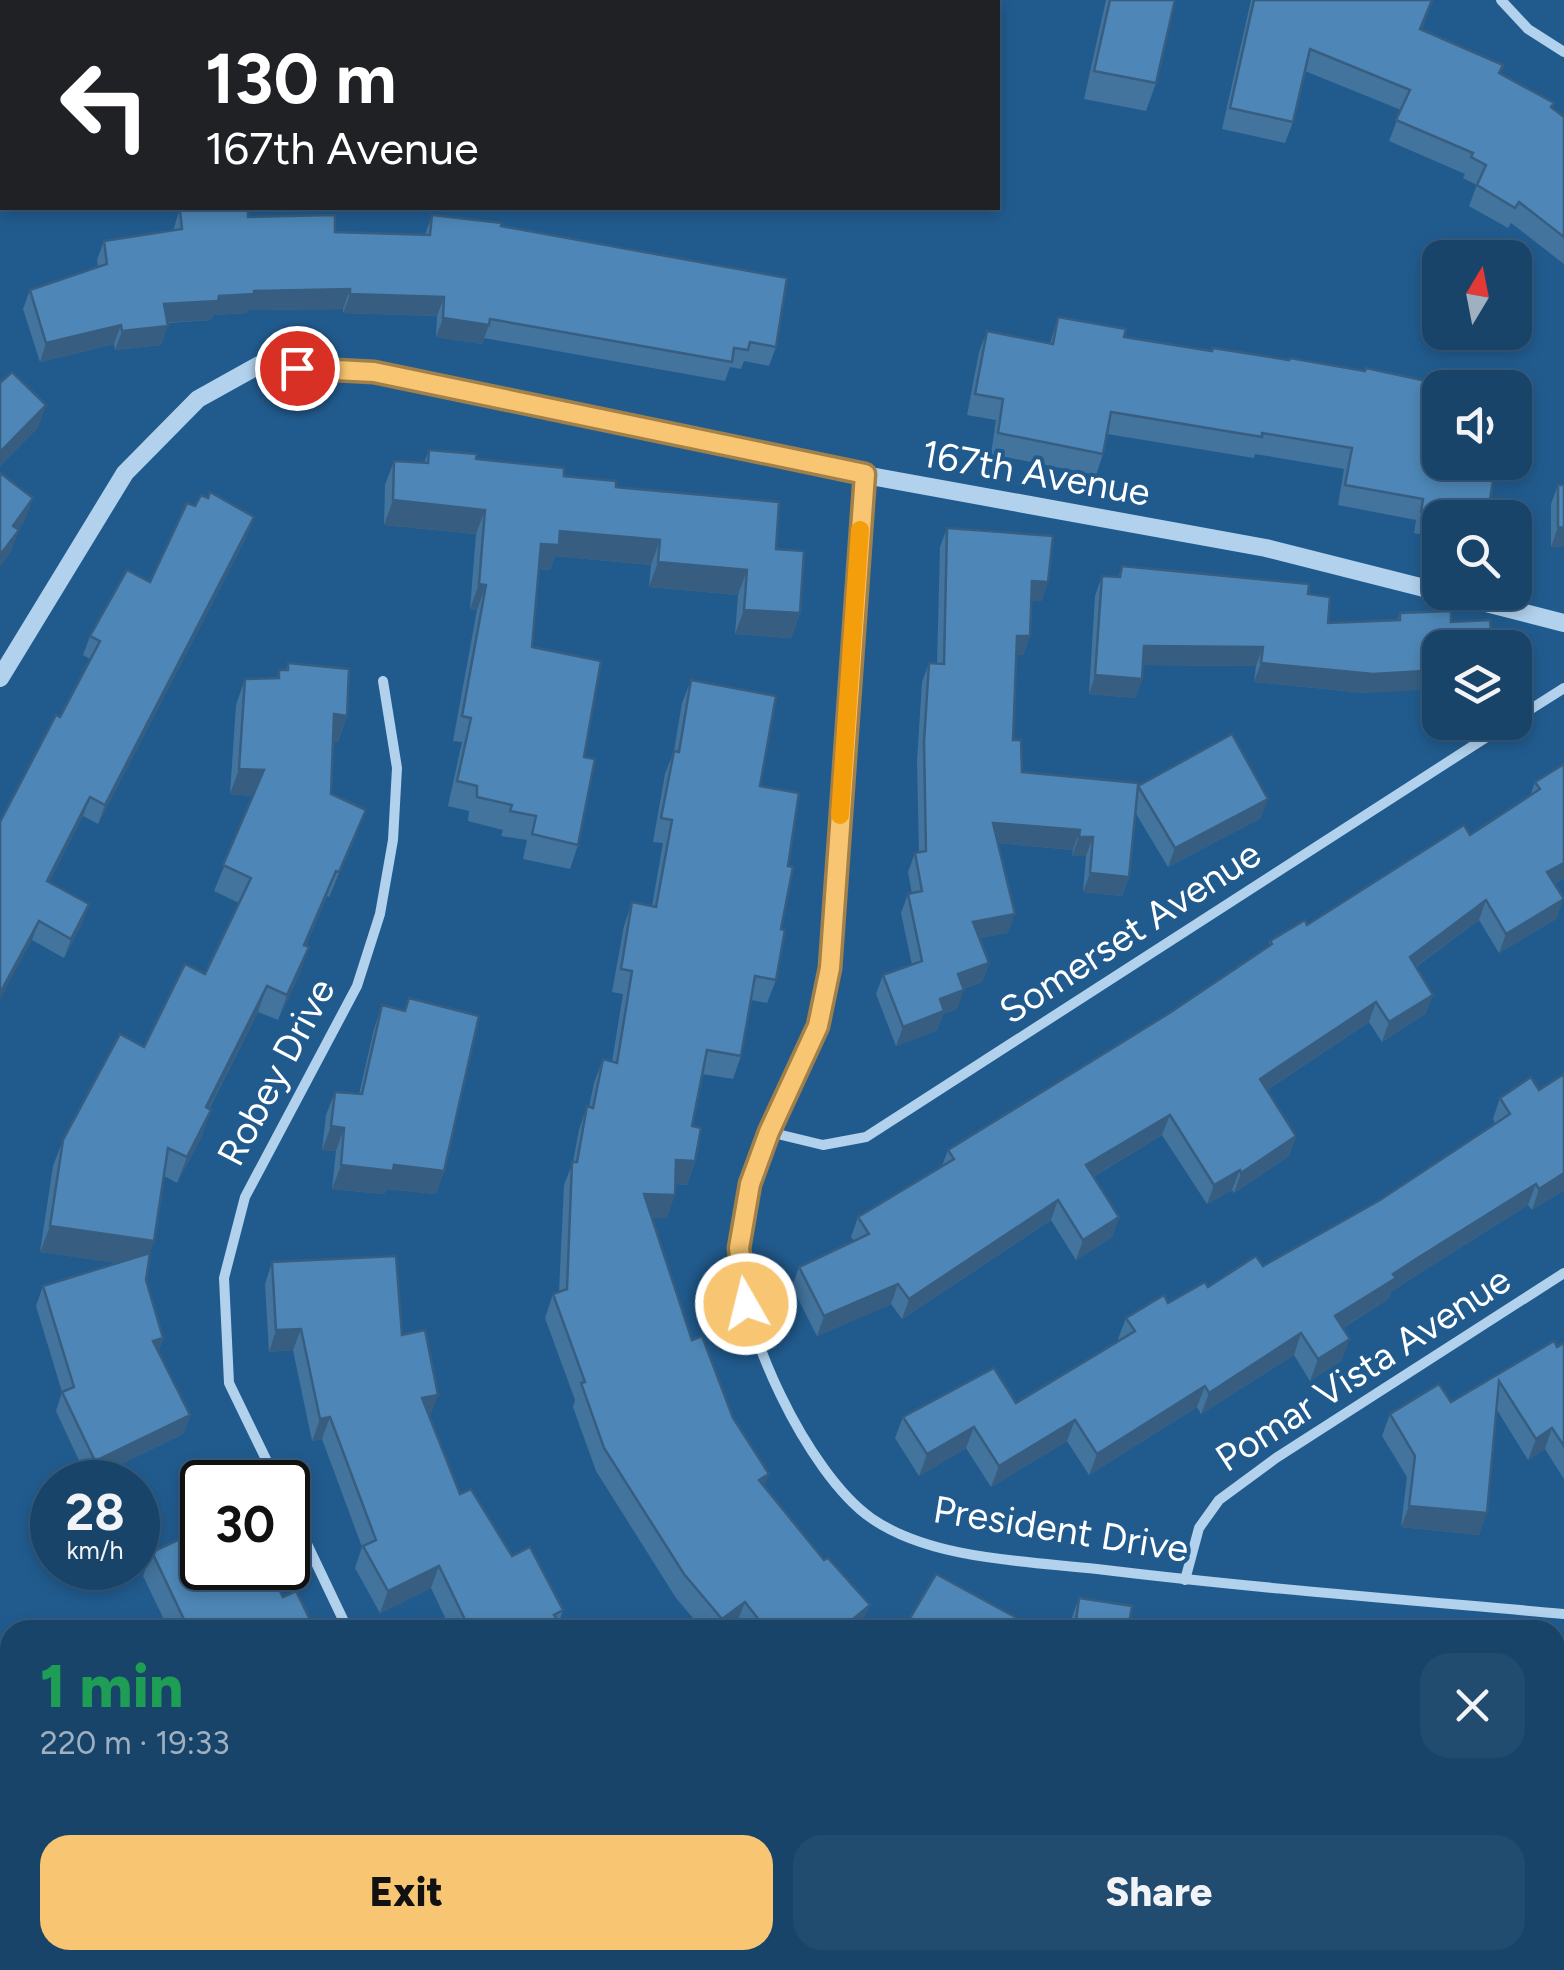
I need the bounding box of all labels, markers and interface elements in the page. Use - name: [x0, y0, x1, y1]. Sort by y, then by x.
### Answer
- text: 130 m: [205, 36, 397, 121]
- icon: left: [40, 40, 170, 170]
- text: 167th Avenue: [205, 121, 479, 175]
- north arrow: [1422, 240, 1532, 350]
- map controls: [1422, 240, 1532, 740]
- pin: [255, 326, 340, 411]
- icon: arrive: [270, 341, 325, 396]
- button: sound: [1422, 370, 1532, 480]
- street label: 167th Avenue: [918, 430, 1154, 516]
- button: search: [1422, 500, 1532, 610]
- button: layers: [1422, 630, 1532, 740]
- street label: Somerset Avenue: [991, 830, 1269, 1034]
- street label: Robey Drive: [207, 970, 345, 1174]
- position arrow: [694, 1252, 798, 1356]
- street label: Pomar Vista Avenue: [1207, 1257, 1519, 1481]
- speed limit sign: 30: [180, 1460, 310, 1590]
- text: 28: [65, 1482, 125, 1543]
- street label: President Drive: [930, 1486, 1192, 1572]
- text: km/h: [66, 1535, 124, 1565]
- text: 1 min: [40, 1650, 183, 1722]
- button: close: [1420, 1653, 1525, 1758]
- text: 220 m · 19:33: [40, 1724, 230, 1762]
- button: Exit: [40, 1835, 773, 1950]
- button: Share: [793, 1835, 1525, 1950]

